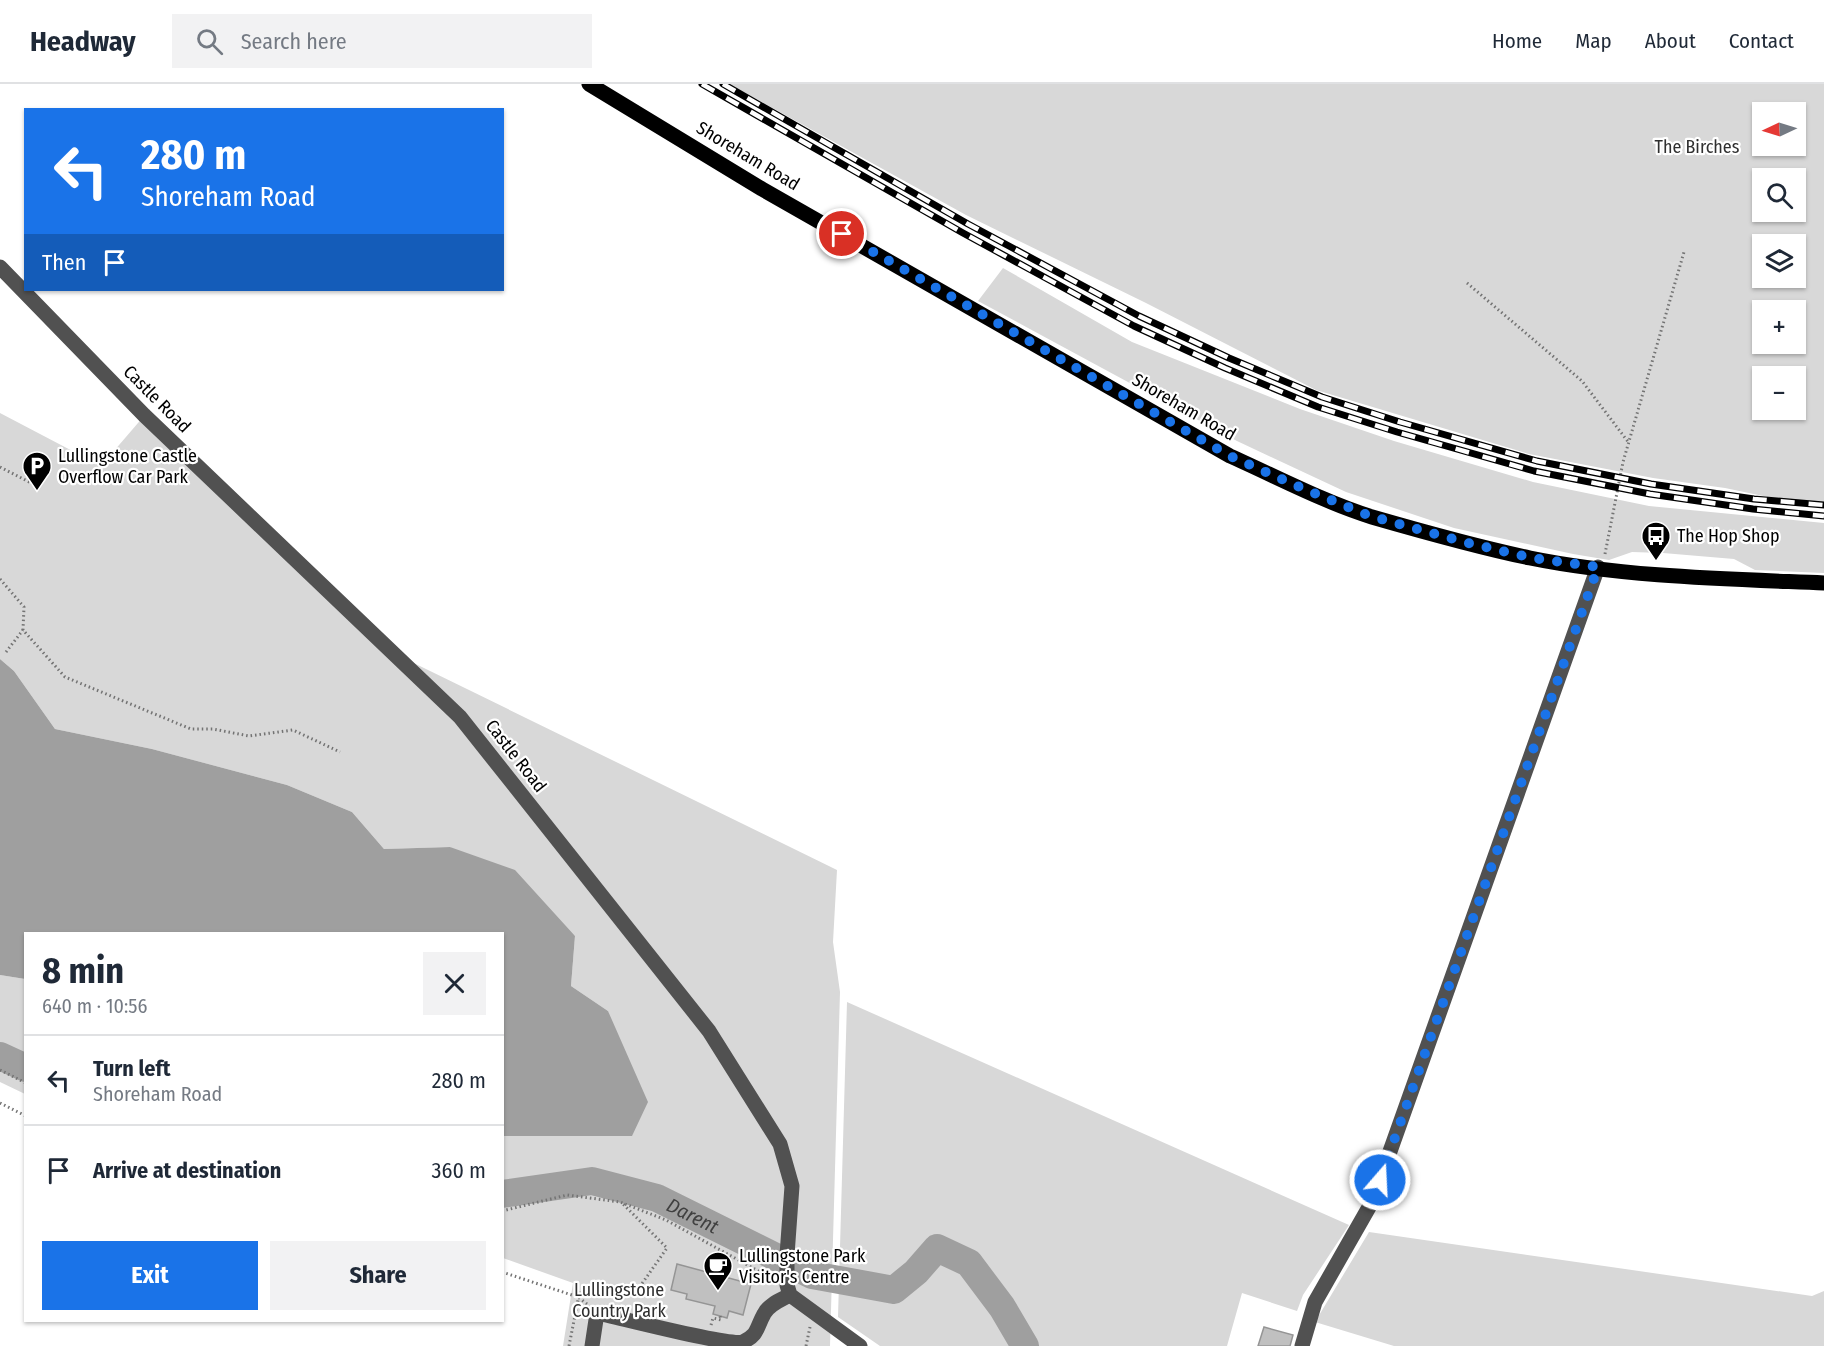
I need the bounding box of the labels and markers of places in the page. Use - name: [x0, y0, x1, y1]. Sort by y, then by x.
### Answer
- pin: [816, 208, 867, 259]
- place label: Lullingstone Castle Overflow Car Park: [58, 445, 197, 488]
- parking icon: Lullingstone Castle Overflow Car Park: [21, 450, 53, 492]
- bus stop icon: The Hop Shop: [1640, 520, 1672, 562]
- place label: The Hop Shop: [1677, 525, 1780, 547]
- place label: Lullingstone Park Visitor's Centre: [739, 1245, 866, 1288]
- cafe icon: Lullingstone Park Visitor's Centre: [702, 1250, 734, 1292]

